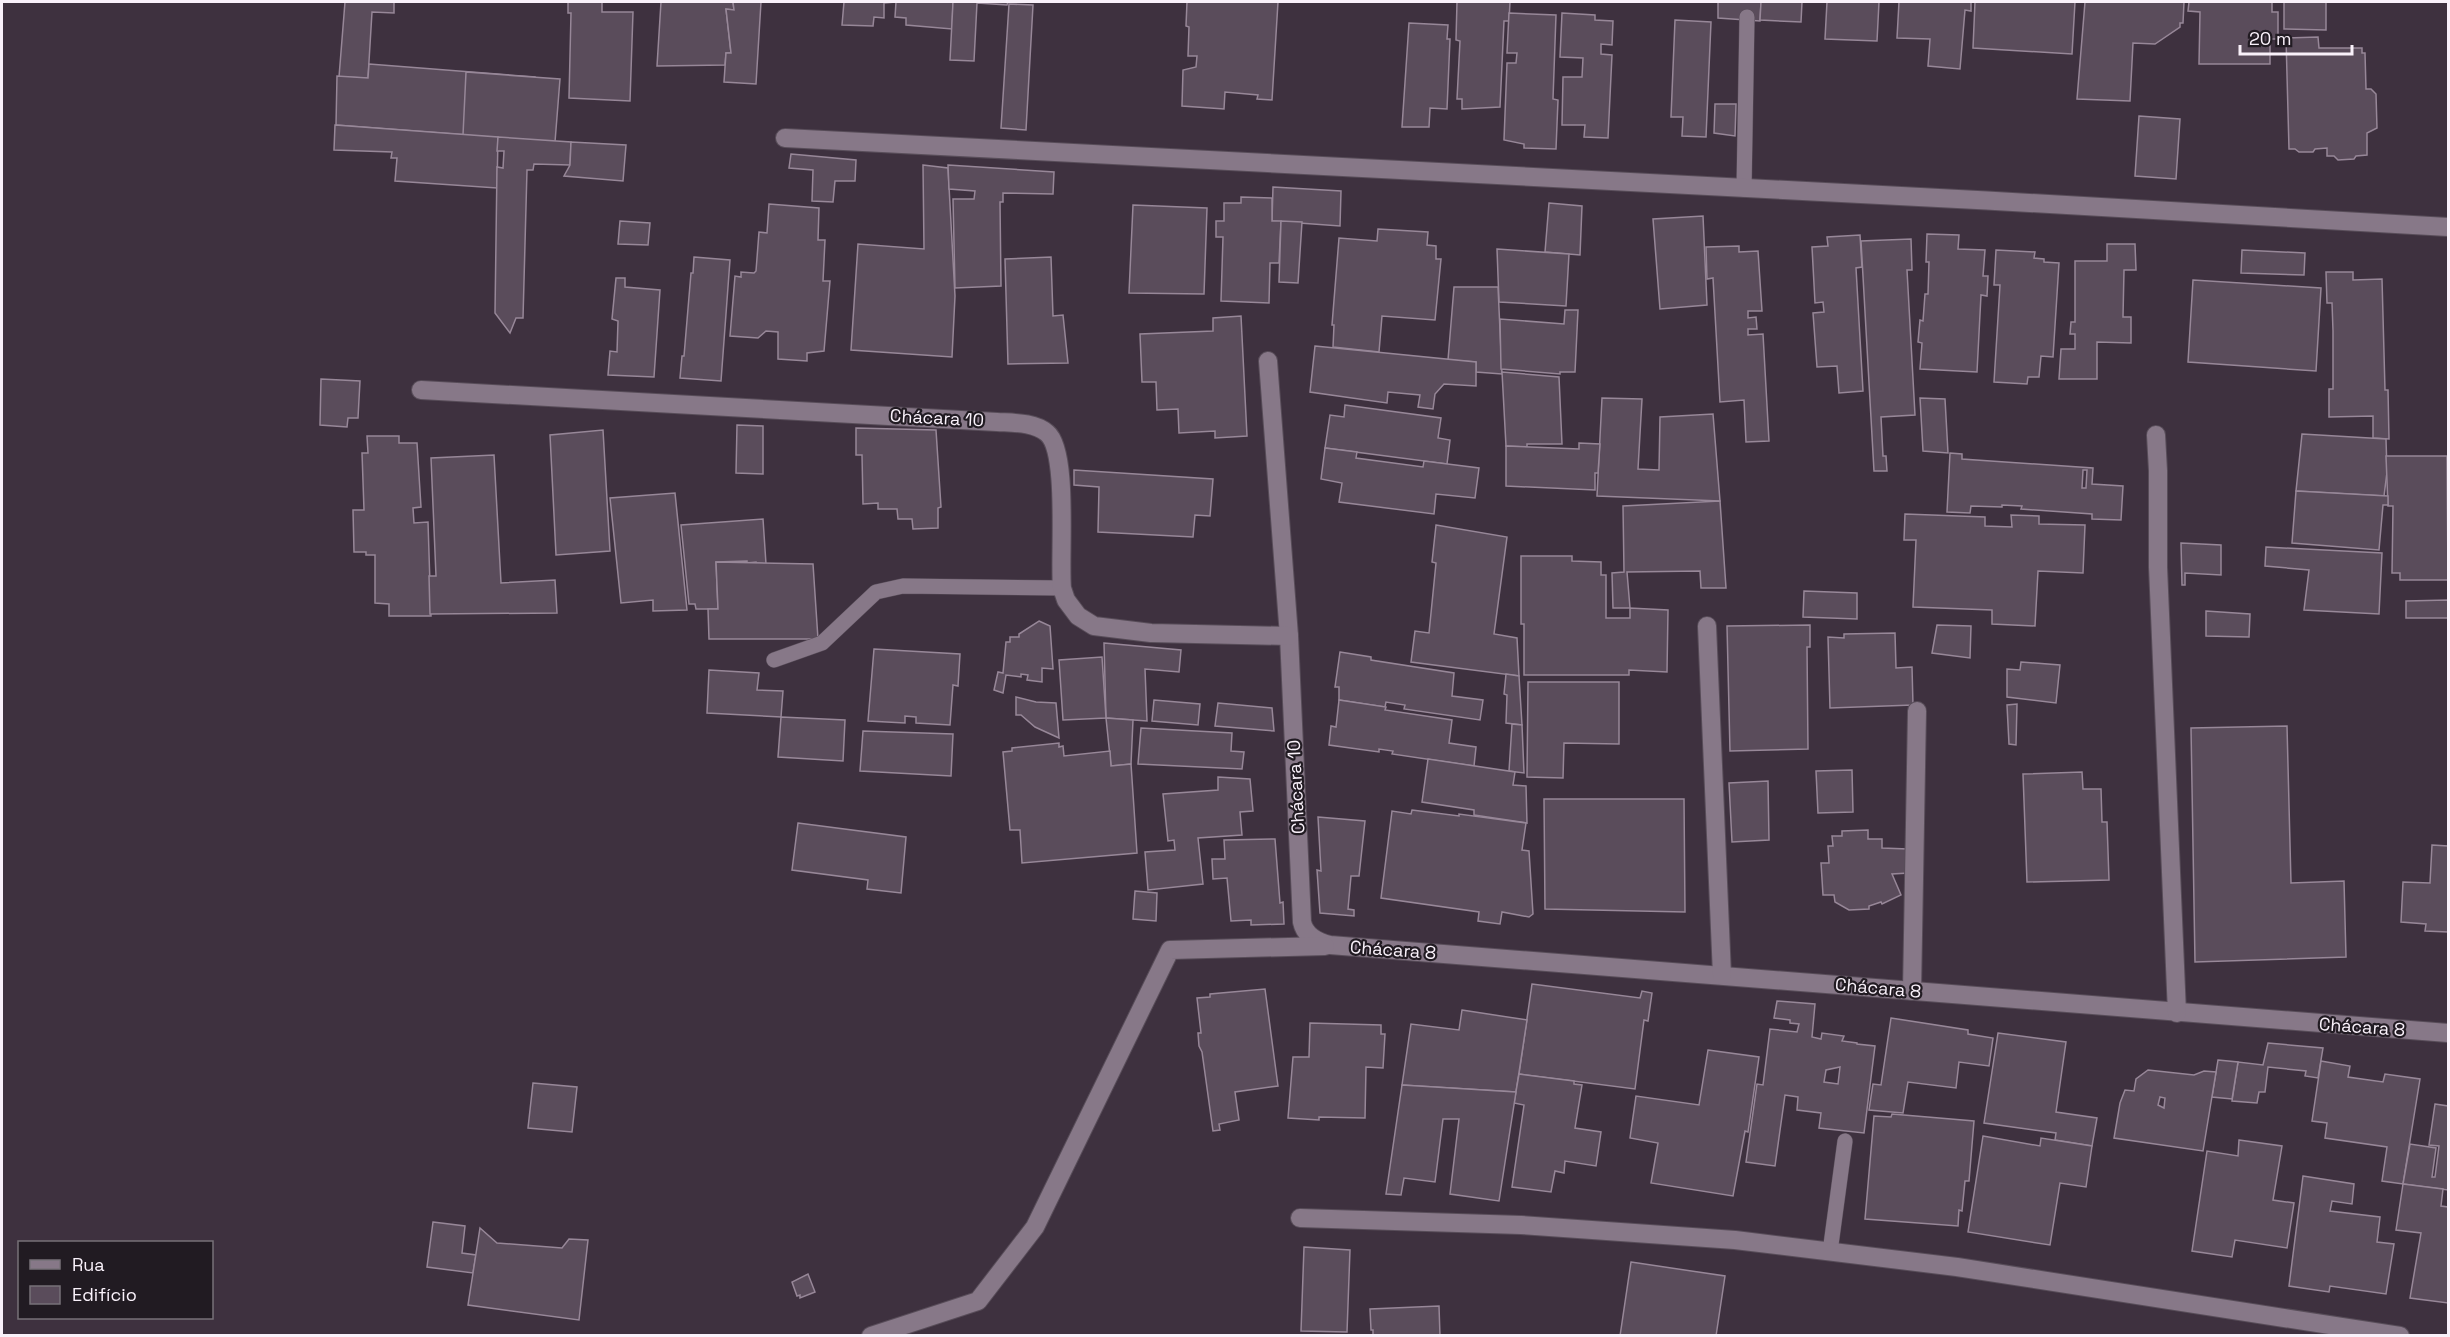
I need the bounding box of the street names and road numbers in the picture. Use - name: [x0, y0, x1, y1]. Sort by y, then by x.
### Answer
- street label: Chácara 10: [889, 404, 985, 431]
- street label: Chácara 10: [1282, 739, 1309, 835]
- street label: Chácara 8: [1349, 935, 1437, 964]
- street label: Chácara 8: [1834, 972, 1922, 1003]
- street label: Chácara 8: [2318, 1012, 2406, 1041]

